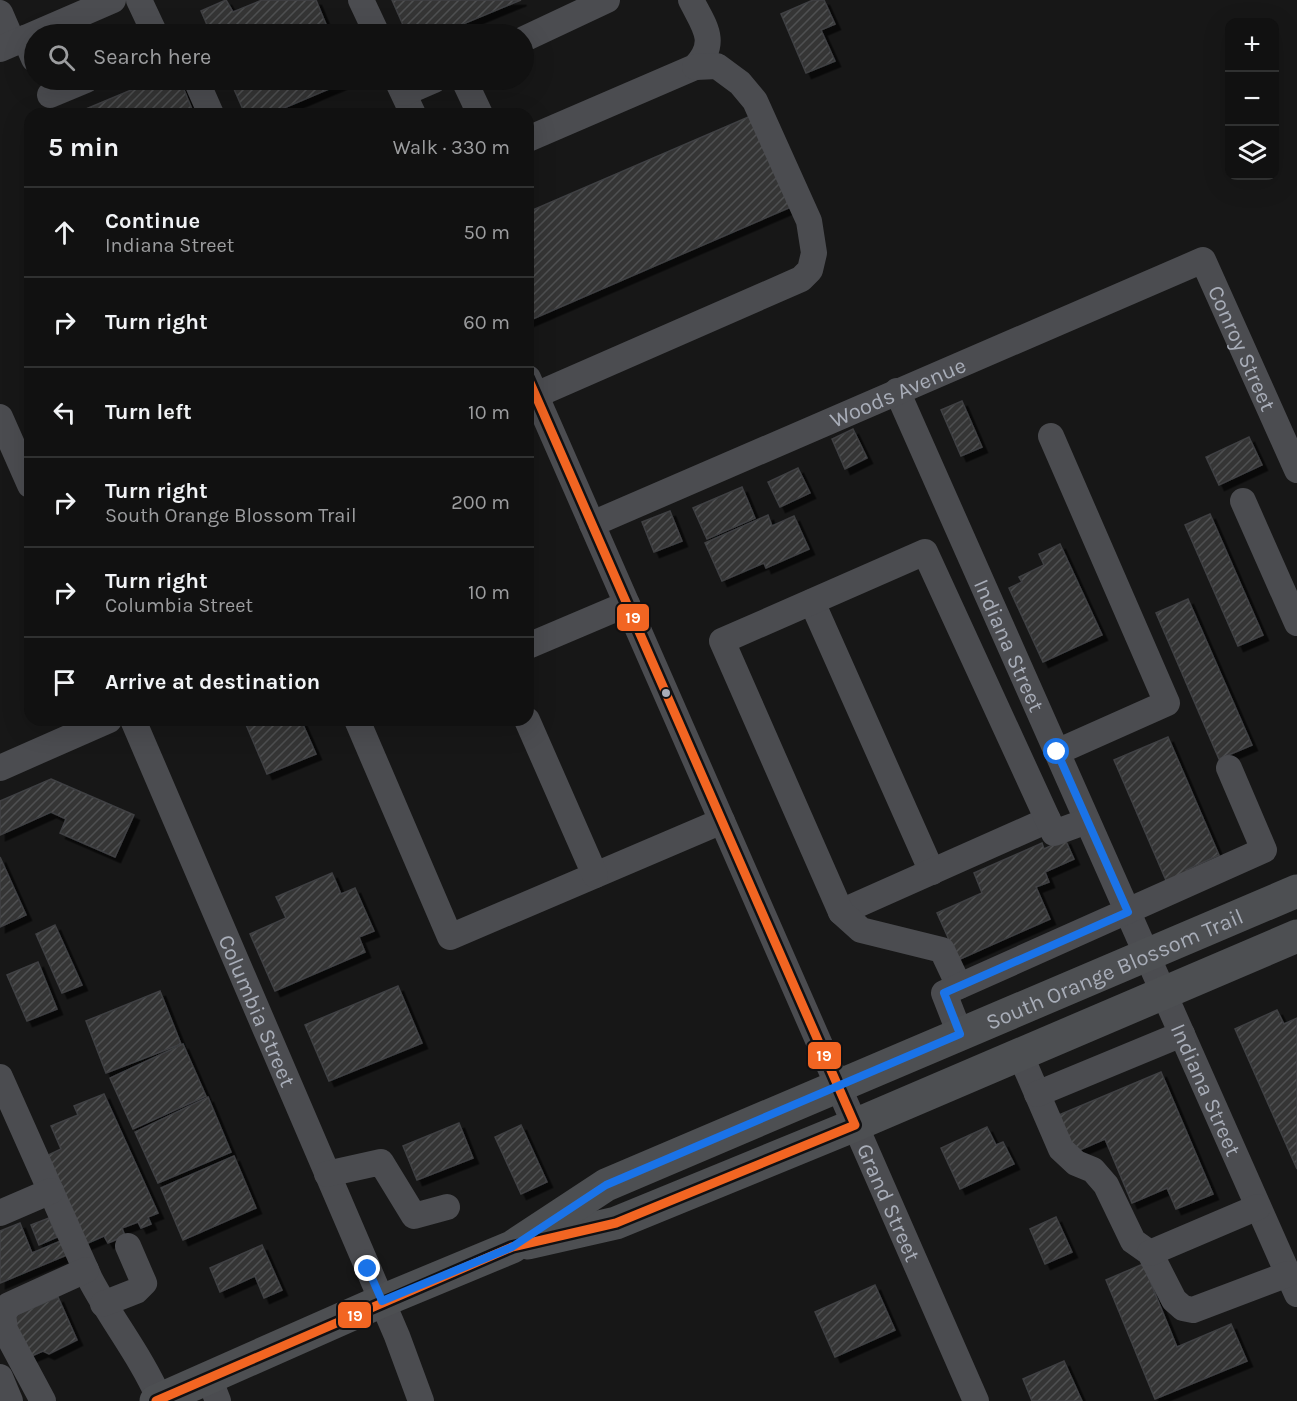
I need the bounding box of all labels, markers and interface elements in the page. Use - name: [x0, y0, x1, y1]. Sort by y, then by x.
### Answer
- map controls: [1225, 18, 1279, 180]
- button: +: [1225, 18, 1279, 72]
- search box: [24, 24, 534, 90]
- icon: search: [45, 41, 78, 74]
- text: Search here: [93, 44, 211, 70]
- button: −: [1225, 72, 1279, 126]
- button: layers: [1225, 126, 1279, 180]
- text: 5 min: [48, 132, 119, 163]
- text: Walk · 330 m: [393, 136, 510, 159]
- text: Continue: [105, 208, 200, 234]
- icon: ahead: [48, 216, 81, 249]
- text: 50 m: [463, 221, 510, 244]
- text: Indiana Street: [105, 234, 234, 257]
- street label: Conroy Street: [1202, 282, 1281, 415]
- icon: right: [48, 306, 81, 339]
- text: Turn right: [105, 309, 208, 335]
- text: 60 m: [463, 311, 510, 334]
- street label: Woods Avenue: [826, 352, 970, 434]
- icon: left: [48, 396, 81, 429]
- text: Turn left: [105, 399, 192, 425]
- text: 10 m: [468, 401, 510, 424]
- text: Turn right: [105, 478, 208, 504]
- icon: right: [48, 486, 81, 519]
- text: 200 m: [451, 491, 510, 514]
- text: South Orange Blossom Trail: [105, 504, 357, 527]
- text: Turn right: [105, 568, 208, 594]
- street label: Indiana Street: [968, 575, 1049, 716]
- icon: right: [48, 576, 81, 609]
- text: 10 m: [468, 581, 510, 604]
- text: Columbia Street: [105, 594, 253, 617]
- line badge: 19: [616, 603, 650, 632]
- text: 19: [625, 608, 641, 627]
- icon: arrive: [48, 666, 81, 699]
- text: Arrive at destination: [105, 669, 320, 695]
- unlabelled marker: [660, 687, 672, 699]
- route start: [1043, 738, 1069, 764]
- street label: South Orange Blossom Trail: [982, 903, 1247, 1036]
- street label: Columbia Street: [212, 931, 301, 1091]
- street label: Indiana Street: [1165, 1020, 1246, 1160]
- line badge: 19: [807, 1041, 842, 1070]
- text: 19: [816, 1046, 832, 1065]
- street label: Grand Street: [851, 1140, 925, 1266]
- route end: [354, 1255, 380, 1281]
- line badge: 19: [337, 1301, 372, 1329]
- text: 19: [347, 1306, 363, 1325]

